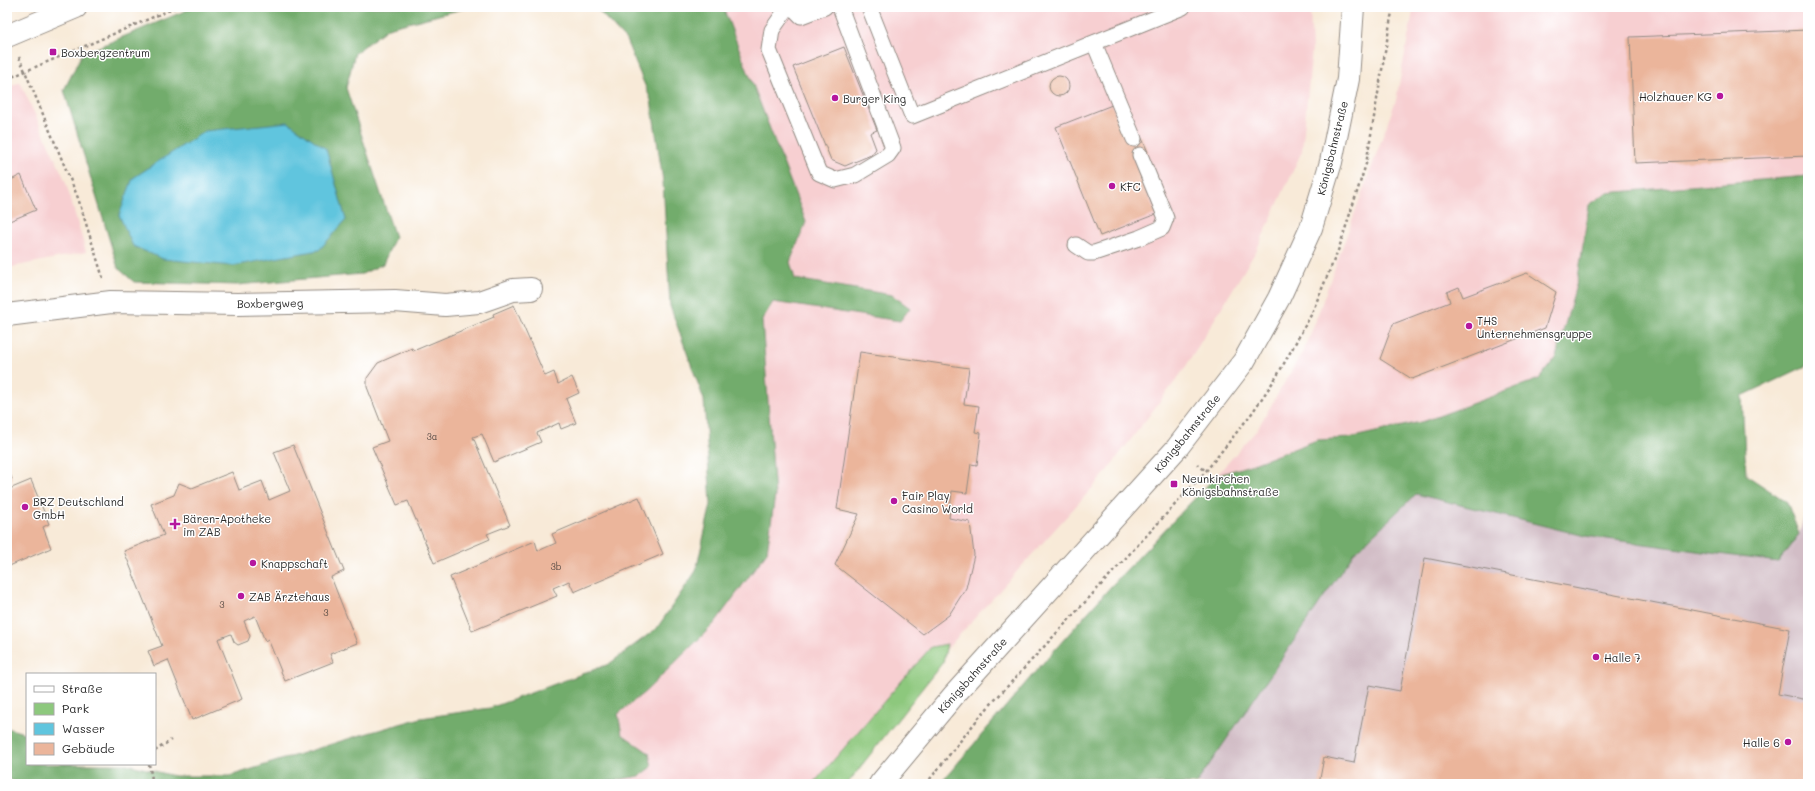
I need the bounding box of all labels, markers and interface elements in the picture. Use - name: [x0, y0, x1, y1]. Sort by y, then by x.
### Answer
- place label: Boxbergzentrum: [61, 45, 150, 60]
- marker: Boxbergzentrum: [48, 47, 58, 57]
- place label: Holzhauer KG: [1639, 89, 1712, 104]
- place label: Burger King: [843, 91, 906, 106]
- marker: Holzhauer KG: [1715, 91, 1725, 101]
- marker: Burger King: [830, 93, 840, 103]
- street label: Königsbahnstraße: [1313, 99, 1351, 197]
- place label: KFC: [1120, 179, 1141, 194]
- marker: KFC: [1107, 181, 1117, 191]
- street label: Boxbergweg: [237, 295, 303, 311]
- place label: THS Unternehmensgruppe: [1477, 313, 1592, 341]
- marker: THS Unternehmensgruppe: [1464, 321, 1474, 331]
- street label: Königsbahnstraße: [1151, 390, 1223, 475]
- house number: 3a: [427, 431, 438, 442]
- place label: Neunkirchen Königsbahnstraße: [1182, 471, 1279, 499]
- marker: Neunkirchen Königsbahnstraße: [1169, 479, 1179, 489]
- place label: Fair Play Casino World: [902, 488, 973, 516]
- place label: BRZ Deutschland GmbH: [33, 494, 124, 522]
- marker: Fair Play Casino World: [889, 496, 899, 506]
- marker: BRZ Deutschland GmbH: [20, 502, 30, 512]
- place label: Bären-Apotheke im ZAB: [183, 511, 271, 539]
- marker: Bären-Apotheke im ZAB: [170, 519, 180, 529]
- place label: Knappschaft: [261, 556, 328, 571]
- marker: Knappschaft: [248, 558, 258, 568]
- house number: 3b: [550, 561, 562, 572]
- place label: ZAB Ärztehaus: [249, 589, 330, 604]
- marker: ZAB Ärztehaus: [236, 591, 246, 601]
- house number: 3: [219, 599, 225, 610]
- house number: 3: [323, 607, 329, 618]
- street label: Königsbahnstraße: [934, 634, 1010, 716]
- place label: Halle 7: [1604, 650, 1641, 665]
- marker: Halle 7: [1591, 652, 1601, 662]
- legend: [26, 673, 156, 765]
- text: Straße: [62, 680, 103, 696]
- text: Park: [62, 700, 89, 716]
- text: Wasser: [62, 720, 105, 736]
- place label: Halle 6: [1743, 735, 1780, 750]
- marker: Halle 6: [1783, 737, 1793, 747]
- text: Gebäude: [62, 740, 115, 756]

